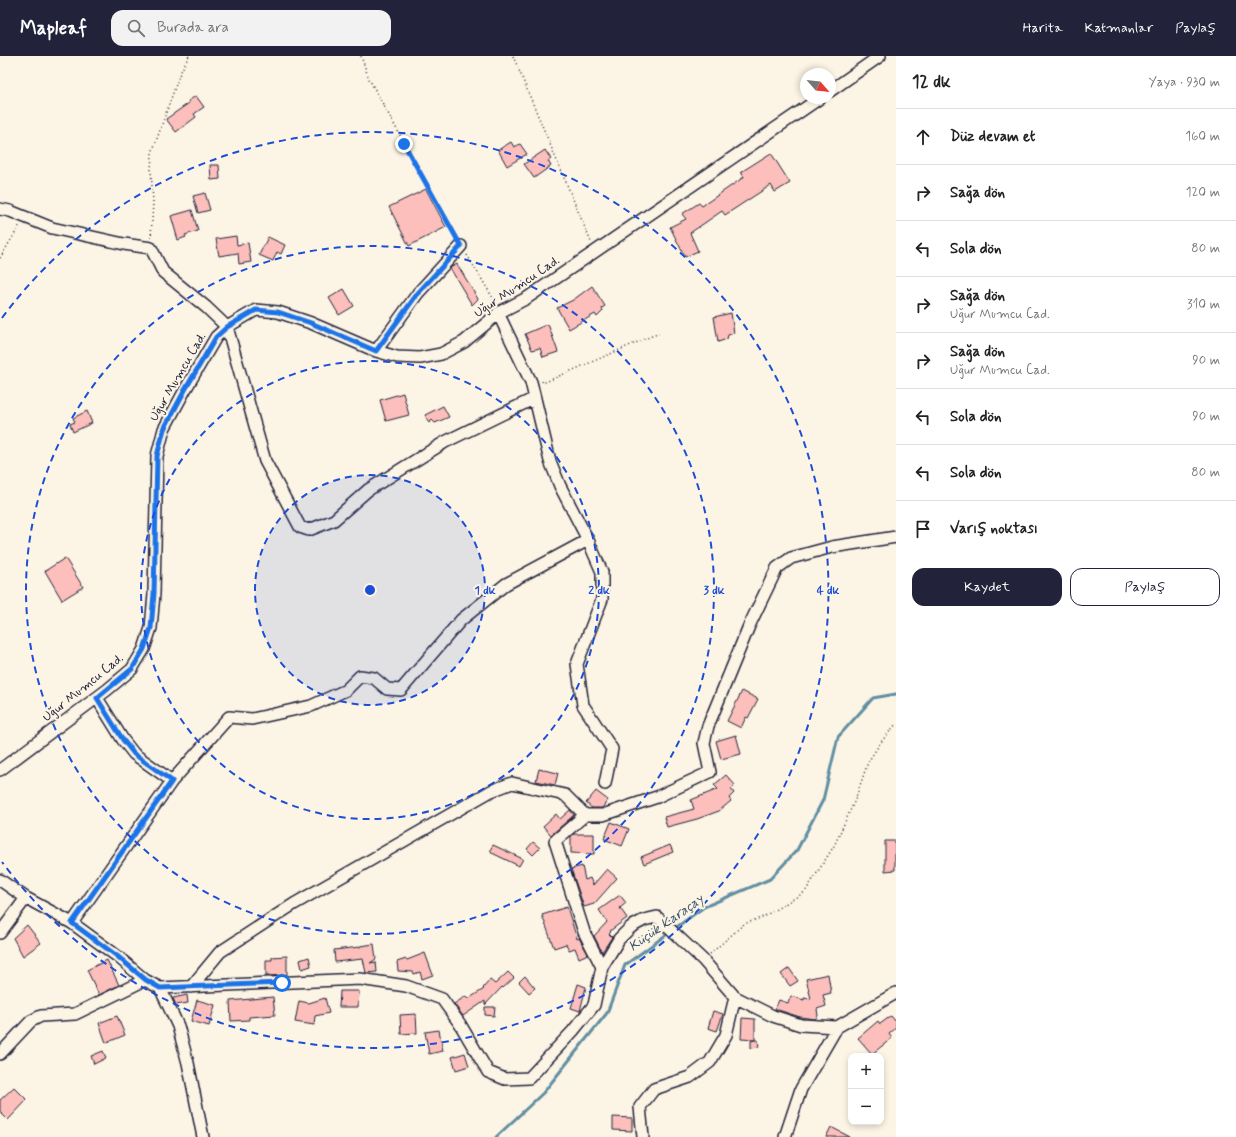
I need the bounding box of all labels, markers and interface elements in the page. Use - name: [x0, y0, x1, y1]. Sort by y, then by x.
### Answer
- search box: [111, 10, 391, 46]
- text: Mapleaf: [20, 16, 87, 41]
- icon: search: [125, 17, 147, 39]
- text: Burada ara: [157, 18, 229, 38]
- text: Harita: [1022, 19, 1063, 37]
- text: Katmanlar: [1085, 19, 1153, 37]
- text: Paylaş: [1175, 19, 1216, 37]
- north arrow: [800, 68, 836, 104]
- text: 12 dk: [912, 71, 951, 93]
- text: Yaya · 930 m: [1148, 74, 1220, 91]
- icon: ahead: [912, 126, 934, 148]
- text: Düz devam et: [950, 127, 1035, 147]
- text: 160 m: [1185, 128, 1220, 145]
- route end: [395, 135, 413, 153]
- icon: right: [912, 182, 934, 204]
- text: Sağa dön: [950, 183, 1005, 203]
- text: 120 m: [1186, 184, 1220, 201]
- icon: left: [912, 238, 934, 260]
- text: Sola dön: [950, 239, 1002, 259]
- text: 80 m: [1191, 240, 1220, 257]
- street label: Uğur Mumcu Cad.: [471, 252, 563, 322]
- text: Sağa dön: [950, 286, 1005, 306]
- icon: right: [912, 294, 934, 316]
- text: 310 m: [1187, 296, 1220, 313]
- text: Uğur Mumcu Cad.: [950, 306, 1050, 323]
- street label: Uğur Mumcu Cad.: [146, 329, 210, 424]
- text: Sağa dön: [950, 342, 1005, 362]
- icon: right: [912, 350, 934, 372]
- text: 90 m: [1192, 352, 1220, 369]
- text: Uğur Mumcu Cad.: [950, 362, 1050, 379]
- icon: left: [912, 406, 934, 428]
- text: Sola dön: [950, 407, 1002, 427]
- text: 90 m: [1192, 408, 1220, 425]
- icon: left: [912, 462, 934, 484]
- text: Sola dön: [950, 463, 1002, 483]
- text: 80 m: [1191, 464, 1220, 481]
- icon: arrive: [912, 518, 934, 540]
- text: Varış noktası: [950, 519, 1038, 539]
- button: Kaydet: [912, 568, 1062, 606]
- button: Paylaş: [1070, 568, 1220, 606]
- centre of rings: [363, 583, 377, 597]
- text: 1 dk: [475, 583, 496, 599]
- text: 2 dk: [588, 583, 610, 599]
- text: 3 dk: [704, 583, 725, 599]
- text: 4 dk: [817, 583, 839, 599]
- street label: Uğur Mumcu Cad.: [39, 650, 127, 726]
- water label: Küçük Karaçay: [625, 890, 708, 956]
- route start: [273, 974, 291, 992]
- map controls: [848, 1053, 884, 1125]
- button: +: [848, 1053, 884, 1089]
- button: −: [848, 1089, 884, 1125]

